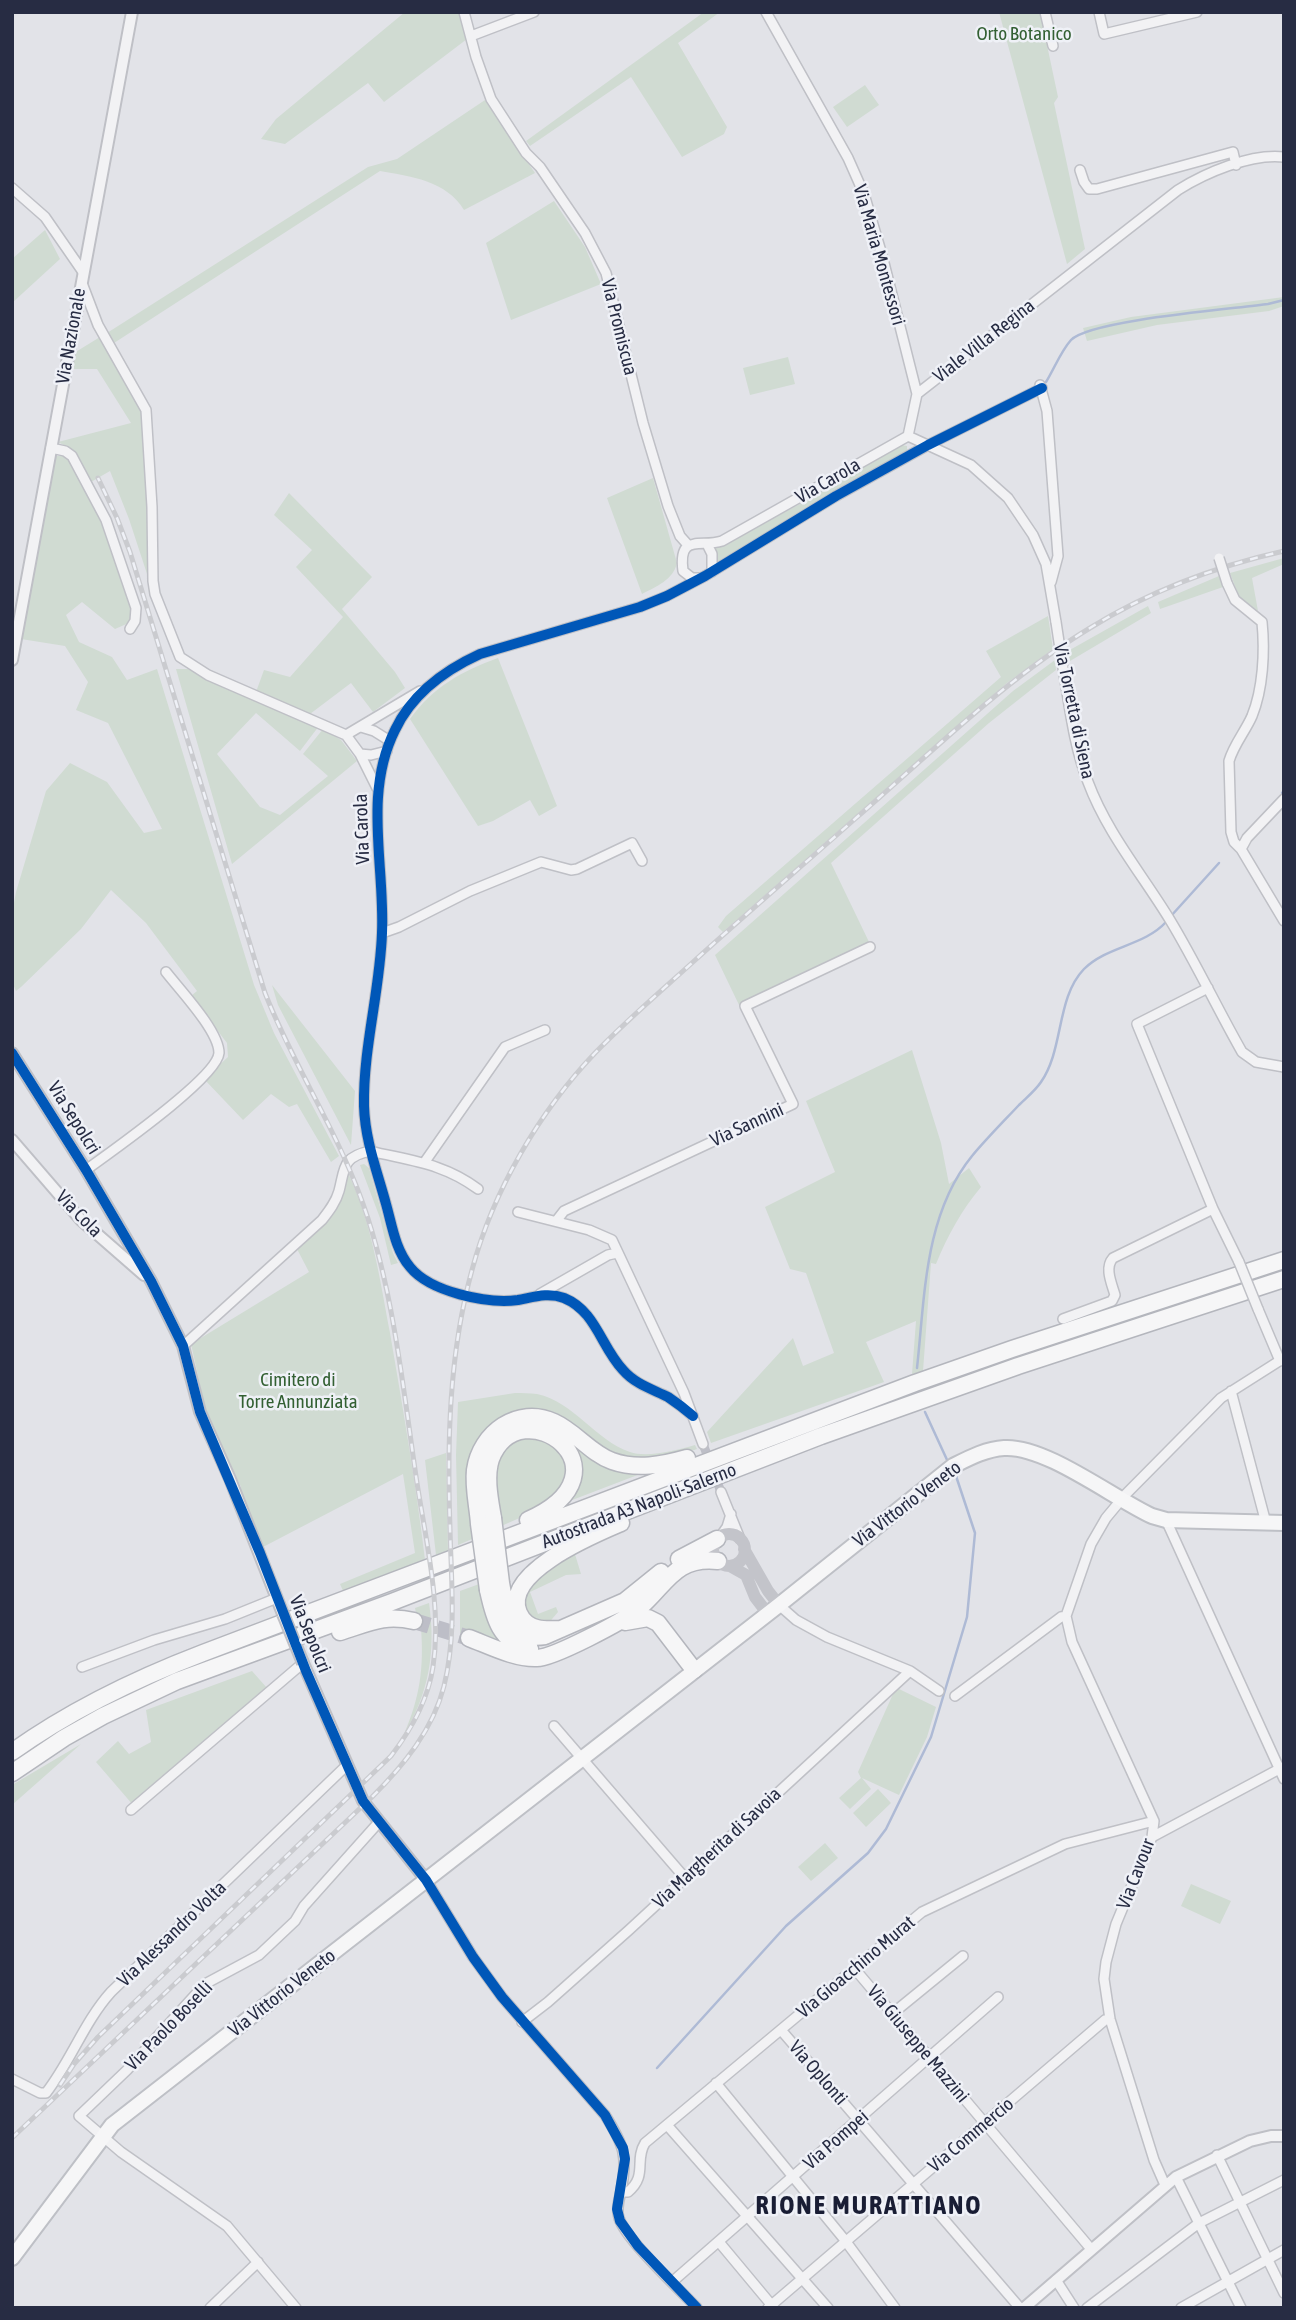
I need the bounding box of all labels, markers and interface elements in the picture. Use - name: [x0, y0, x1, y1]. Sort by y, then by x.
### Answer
- park label: Orto Botanico: [976, 23, 1072, 45]
- street label: Via Maria Montessori: [848, 182, 910, 328]
- street label: Via Promiscua: [596, 276, 642, 378]
- street label: Via Nazionale: [51, 286, 91, 386]
- street label: Viale Villa Regina: [929, 294, 1039, 388]
- street label: Via Carola: [792, 453, 864, 509]
- street label: Via Torretta di Siena: [1048, 641, 1100, 781]
- street label: Via Carola: [349, 793, 375, 865]
- street label: Via Sepolcri: [43, 1077, 105, 1159]
- street label: Via Sannini: [707, 1098, 787, 1152]
- street label: Via Cola: [51, 1186, 107, 1242]
- park label: Cimitero di Torre Annunziata: [238, 1369, 358, 1413]
- street label: Via Vittorio Veneto: [848, 1456, 966, 1552]
- street label: Autostrada A3 Napoli-Salerno: [539, 1458, 739, 1554]
- street label: Via Sepolcri: [284, 1592, 336, 1676]
- street label: Via Margherita di Savoia: [648, 1783, 786, 1913]
- street label: Via Cavour: [1112, 1835, 1160, 1913]
- street label: Via Alessandro Volta: [113, 1876, 231, 1992]
- street label: Via Gioacchino Murat: [792, 1911, 920, 2023]
- street label: Via Vittorio Veneto: [224, 1944, 340, 2042]
- street label: Via Paolo Boselli: [121, 1976, 217, 2076]
- street label: Via Giuseppe Mazzini: [862, 1981, 974, 2107]
- street label: Via Oplonti: [784, 2036, 852, 2110]
- street label: Via Commercio: [924, 2093, 1018, 2177]
- street label: Via Pompei: [799, 2106, 873, 2174]
- district label: RIONE MURATTIANO: [758, 2190, 980, 2222]

